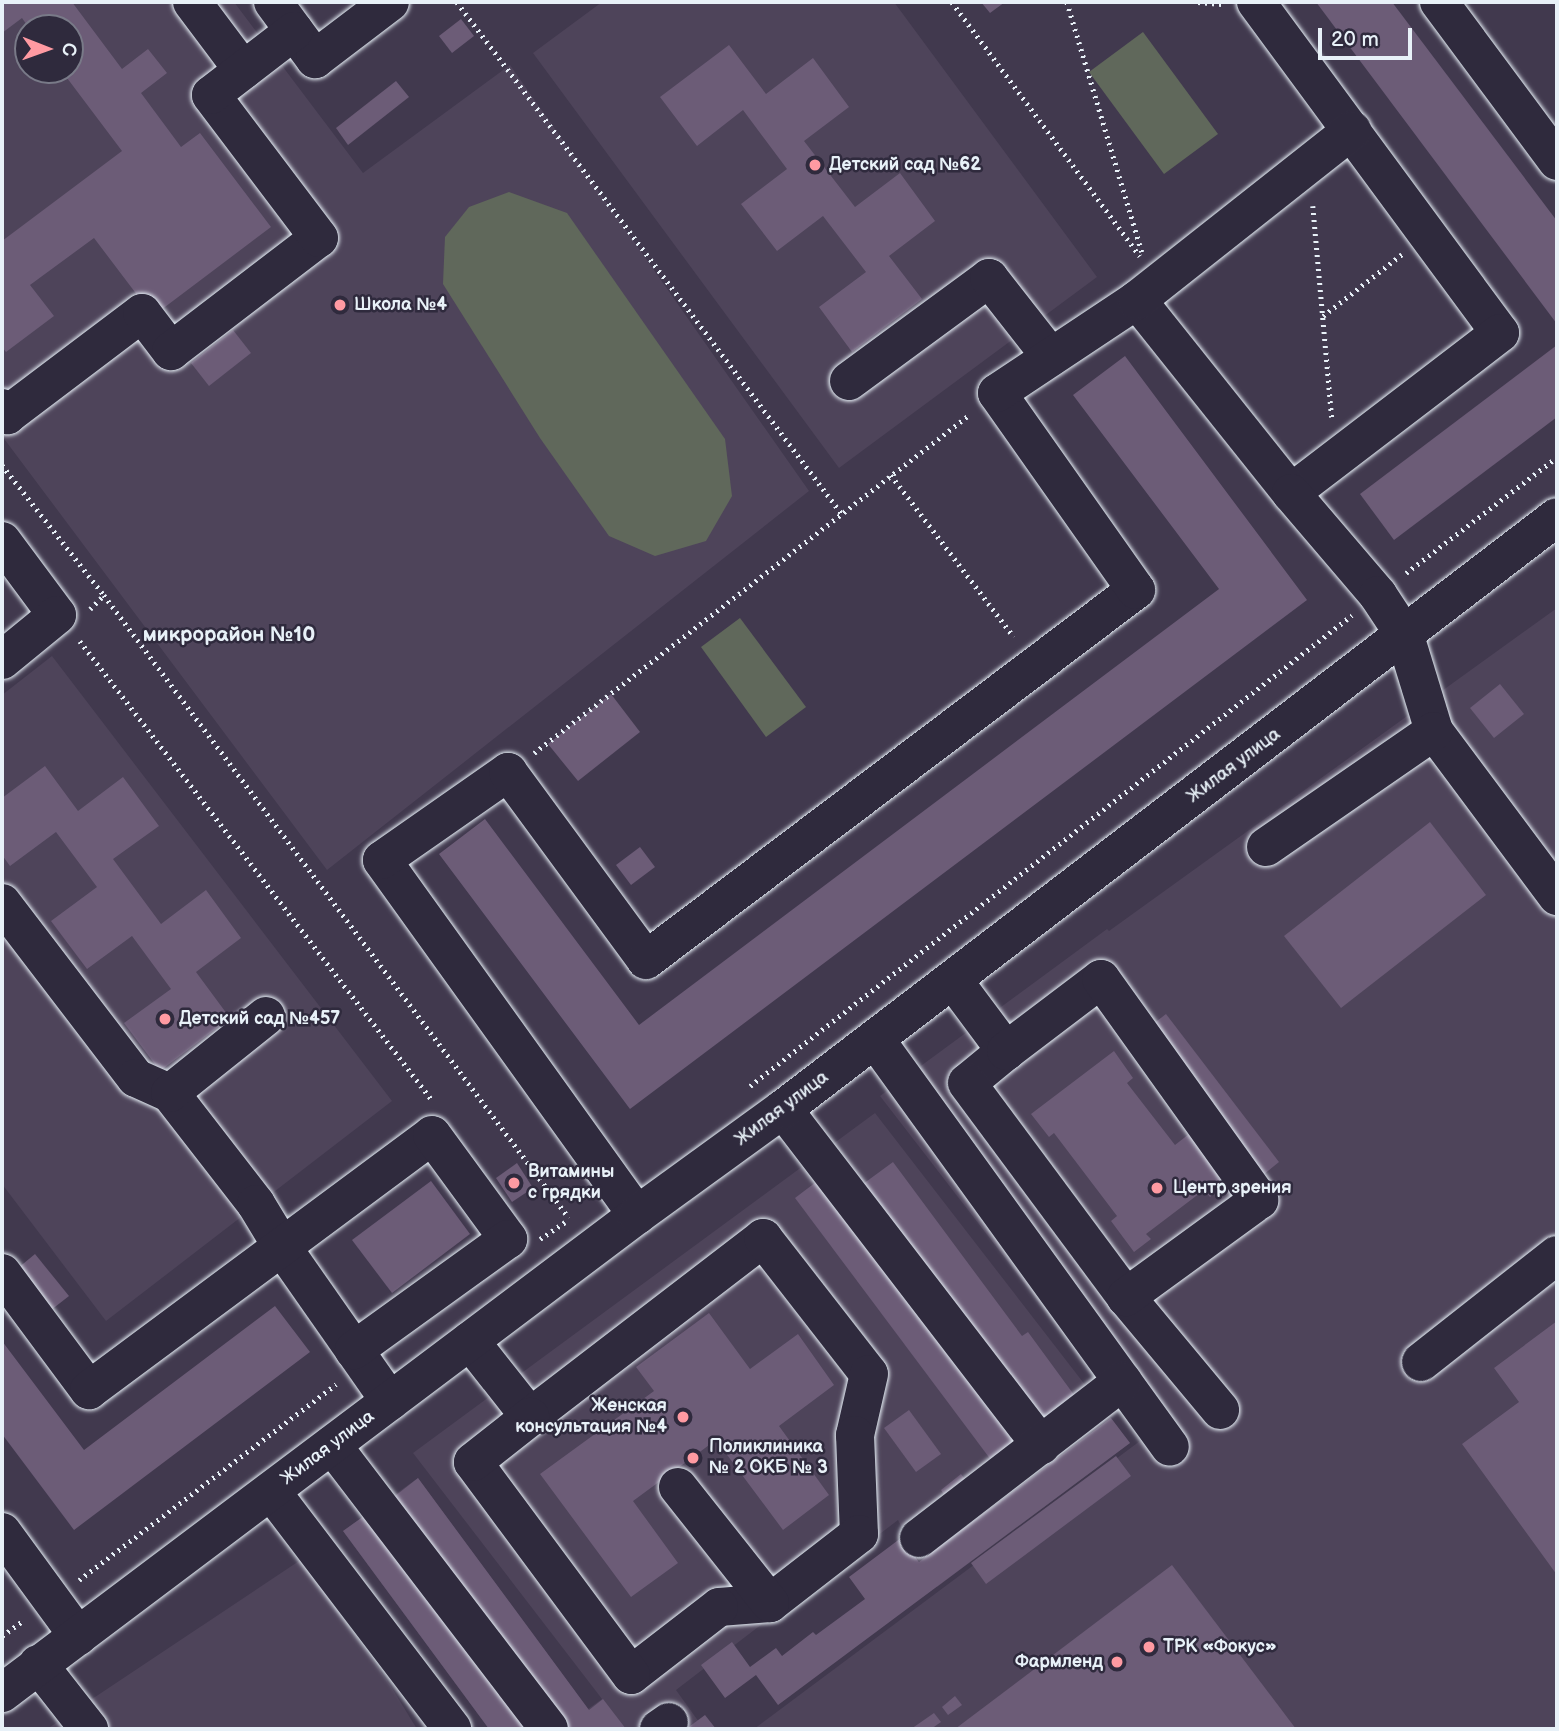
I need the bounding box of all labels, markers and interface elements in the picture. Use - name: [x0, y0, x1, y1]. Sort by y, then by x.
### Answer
- north arrow: [14, 14, 84, 84]
- scale bar: [1321, 14, 1416, 58]
- text: 20 m: [1331, 27, 1379, 52]
- text: С: [57, 43, 80, 56]
- place label: Детский сад №62: [829, 154, 981, 176]
- marker: Детский сад №62: [807, 157, 823, 173]
- place label: Школа №4: [354, 294, 447, 316]
- marker: Школа №4: [332, 297, 348, 313]
- district label: микрорайон №10: [143, 622, 315, 648]
- street label: Жилая улица: [1183, 724, 1285, 808]
- place label: Детский сад №457: [179, 1008, 340, 1030]
- marker: Детский сад №457: [157, 1011, 173, 1027]
- street label: Жилая улица: [731, 1067, 833, 1151]
- place label: Витамины с грядки: [528, 1162, 614, 1204]
- marker: Витамины с грядки: [506, 1175, 522, 1191]
- place label: Центр зрения: [1173, 1177, 1292, 1199]
- marker: Центр зрения: [1147, 1178, 1167, 1198]
- place label: Женская консультация №4: [515, 1396, 667, 1438]
- street label: Жилая улица: [277, 1406, 379, 1490]
- marker: Женская консультация №4: [673, 1407, 693, 1427]
- place label: Поликлиника № 2 ОКБ № 3: [709, 1437, 828, 1480]
- marker: Поликлиника № 2 ОКБ № 3: [683, 1448, 703, 1468]
- place label: ТРК «Фокус»: [1163, 1636, 1277, 1658]
- marker: ТРК «Фокус»: [1141, 1639, 1157, 1655]
- place label: Фармленд: [1015, 1651, 1103, 1673]
- marker: Фармленд: [1109, 1654, 1125, 1670]

